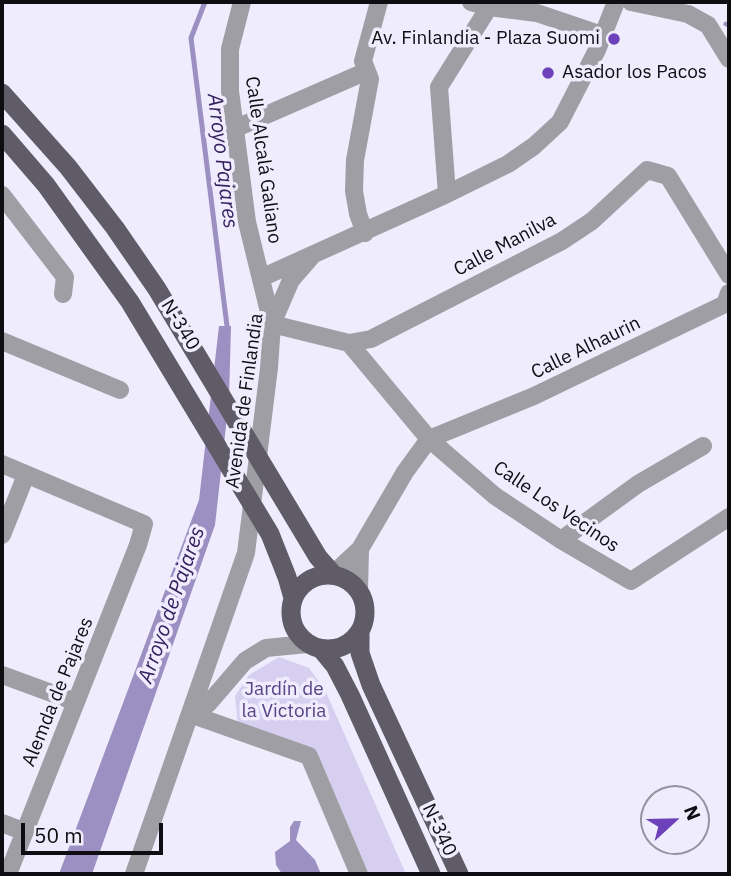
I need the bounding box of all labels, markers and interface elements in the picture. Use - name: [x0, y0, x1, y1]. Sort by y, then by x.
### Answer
- place label: Av. Finlandia - Plaza Suomi: [371, 28, 600, 50]
- marker: Av. Finlandia - Plaza Suomi: [606, 31, 622, 47]
- place label: Asador los Pacos: [562, 62, 707, 84]
- marker: Asador los Pacos: [540, 65, 556, 81]
- street label: Calle Alcalá Galiano: [240, 75, 286, 245]
- water label: Arroyo Pajares: [201, 92, 243, 230]
- street label: Calle Manilva: [450, 209, 560, 281]
- street label: N-340: [156, 296, 204, 354]
- street label: Avenida de Finlandia: [221, 312, 269, 490]
- street label: Calle Alhaurin: [528, 312, 644, 384]
- street label: Calle Los Vecinos: [489, 456, 623, 558]
- water label: Arroyo de Pajares: [133, 523, 211, 687]
- street label: Alemda de Pajares: [18, 614, 98, 770]
- park label: Jardín de la Victoria: [242, 679, 326, 723]
- north arrow: [640, 785, 710, 855]
- street label: N-340: [417, 800, 461, 860]
- text: N: [679, 802, 706, 824]
- scale bar: [24, 810, 166, 854]
- text: 50 m: [34, 821, 83, 849]

